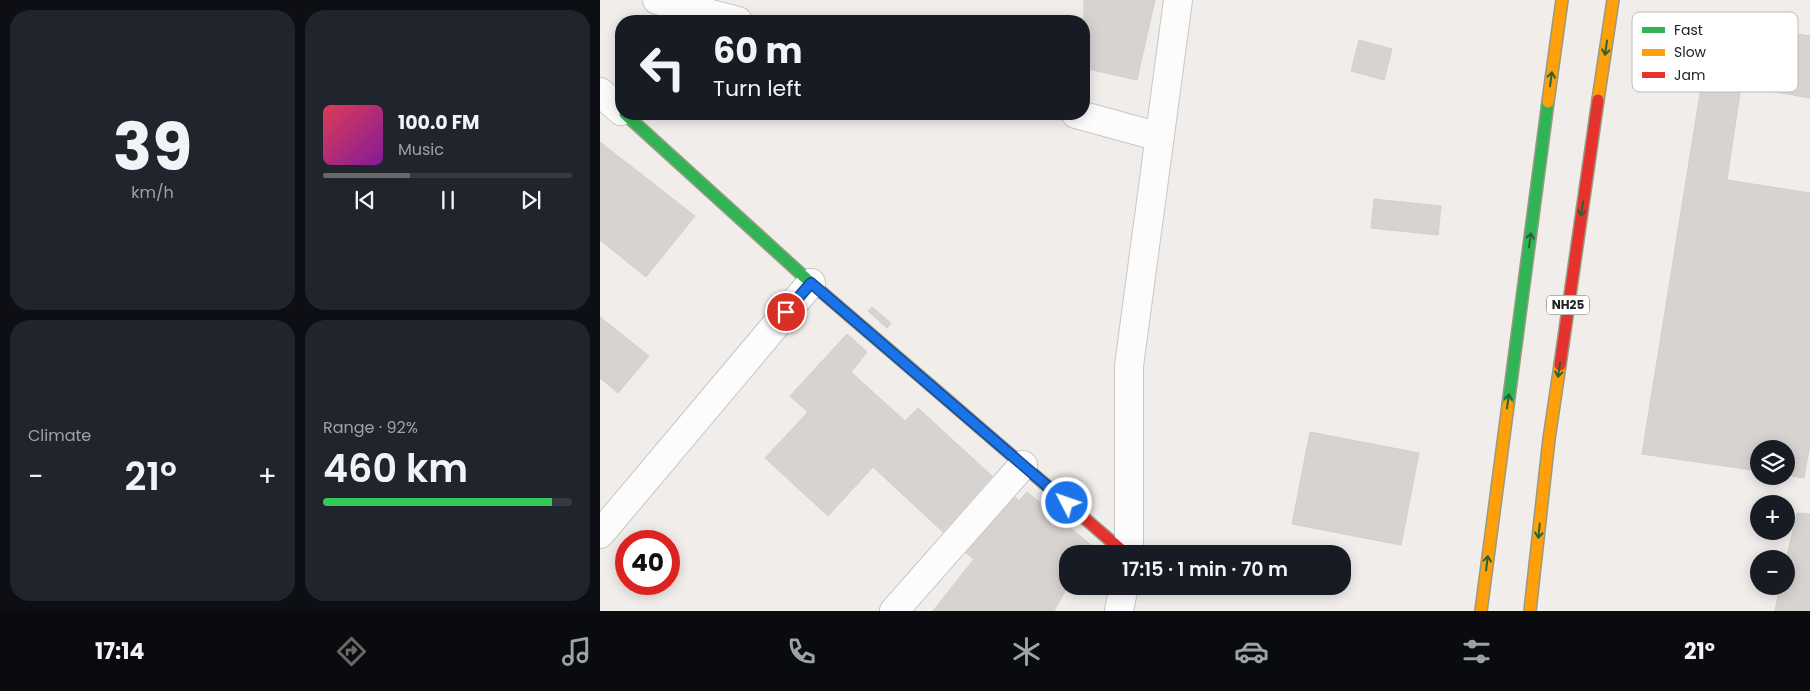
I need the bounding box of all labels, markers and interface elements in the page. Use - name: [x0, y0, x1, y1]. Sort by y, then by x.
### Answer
- legend: [1632, 12, 1798, 92]
- text: Fast: [1674, 20, 1703, 40]
- text: 60 m: [713, 26, 803, 75]
- icon: left: [630, 35, 695, 100]
- one-way arrow: [1601, 40, 1611, 56]
- text: Slow: [1674, 42, 1707, 62]
- text: Jam: [1674, 65, 1705, 85]
- one-way arrow: [1546, 72, 1556, 88]
- text: Turn left: [713, 73, 801, 104]
- text: 39: [113, 102, 192, 193]
- text: 100.0 FM: [398, 109, 480, 136]
- text: Music: [398, 138, 444, 161]
- text: km/h: [131, 181, 174, 204]
- icon: previous: [351, 186, 379, 214]
- icon: pause: [434, 186, 462, 214]
- icon: next: [517, 186, 545, 214]
- one-way arrow: [1577, 201, 1587, 217]
- one-way arrow: [1525, 233, 1535, 249]
- pin: [765, 291, 807, 333]
- road number: NH25: [1547, 296, 1589, 314]
- icon: arrive: [772, 298, 800, 326]
- one-way arrow: [1554, 361, 1564, 377]
- one-way arrow: [1503, 394, 1513, 410]
- text: Range · 92%: [323, 416, 418, 439]
- text: Climate: [28, 424, 91, 447]
- map controls: [1750, 440, 1795, 595]
- button: layers: [1750, 440, 1795, 485]
- text: 460 km: [323, 442, 468, 495]
- text: 21°: [124, 450, 177, 503]
- text: −: [28, 457, 43, 496]
- text: +: [258, 457, 277, 496]
- position arrow: [1040, 476, 1092, 528]
- button: +: [1750, 495, 1795, 540]
- one-way arrow: [1534, 523, 1544, 539]
- speed limit sign: 40: [615, 530, 680, 595]
- button: −: [1750, 550, 1795, 595]
- one-way arrow: [1482, 555, 1492, 571]
- text: 17:15 · 1 min · 70 m: [1122, 556, 1288, 583]
- icon: directions: [334, 634, 369, 669]
- icon: music: [559, 634, 594, 669]
- icon: phone: [784, 634, 819, 669]
- icon: climate: [1009, 634, 1044, 669]
- icon: car: [1234, 634, 1269, 669]
- icon: filters: [1459, 634, 1494, 669]
- text: 17:14: [95, 636, 144, 667]
- text: 21°: [1684, 636, 1715, 667]

